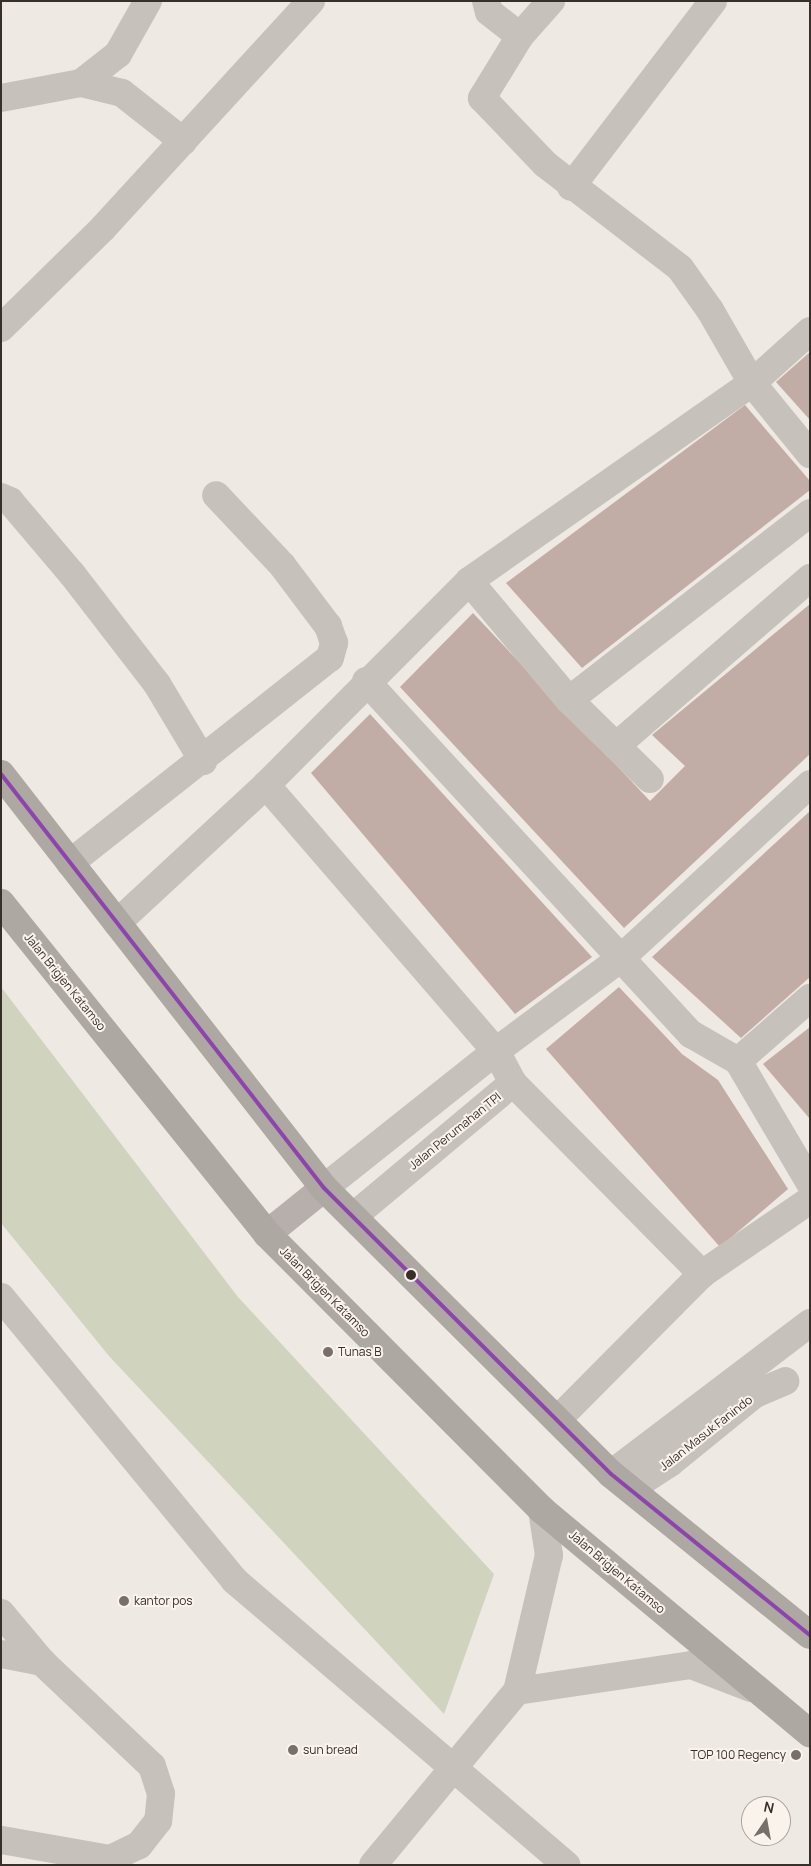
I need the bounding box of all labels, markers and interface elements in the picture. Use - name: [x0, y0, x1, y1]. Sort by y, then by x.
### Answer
- street label: Jalan Brigjen Katamso: [21, 930, 109, 1034]
- street label: Jalan Perumahan TPI: [406, 1089, 504, 1173]
- street label: Jalan Brigjen Katamso: [277, 1244, 373, 1340]
- unlabelled marker: [406, 1270, 416, 1280]
- place label: Tunas B: [338, 1345, 382, 1359]
- marker: Tunas B: [322, 1346, 334, 1358]
- street label: Jalan Masuk Fanindo: [657, 1392, 755, 1474]
- street label: Jalan Brigjen Katamso: [566, 1528, 668, 1616]
- place label: kantor pos: [134, 1594, 193, 1608]
- marker: kantor pos: [118, 1595, 130, 1607]
- place label: sun bread: [303, 1743, 358, 1757]
- marker: sun bread: [287, 1744, 299, 1756]
- place label: TOP 100 Regency: [690, 1748, 786, 1762]
- marker: TOP 100 Regency: [790, 1749, 802, 1761]
- north arrow: [741, 1796, 791, 1846]
- text: N: [762, 1796, 776, 1817]

